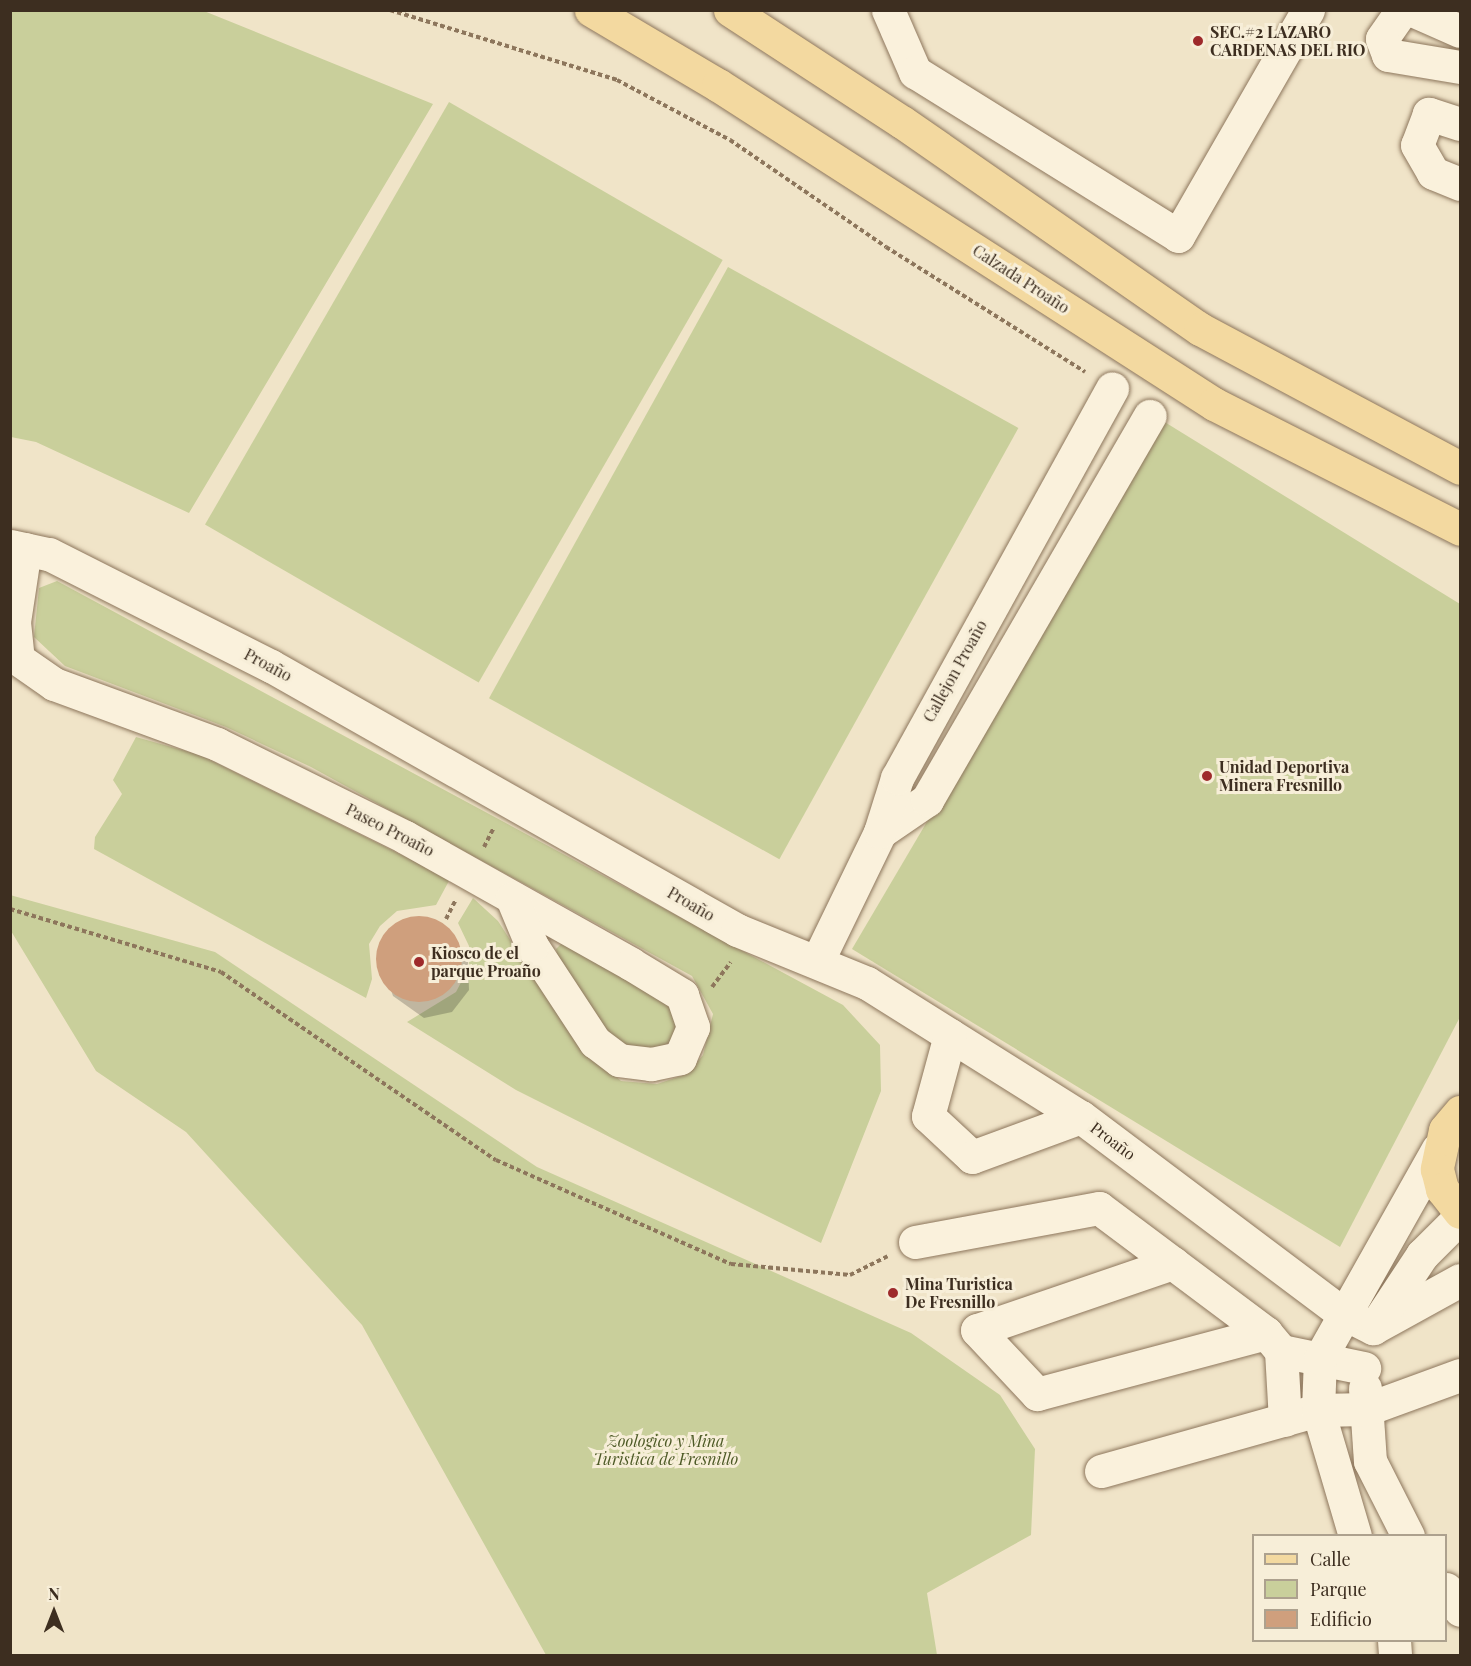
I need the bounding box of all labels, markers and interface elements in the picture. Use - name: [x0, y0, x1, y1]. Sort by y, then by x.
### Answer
- place label: SEC.#2 LAZARO CARDENAS DEL RIO: [1210, 22, 1366, 60]
- marker: SEC.#2 LAZARO CARDENAS DEL RIO: [1191, 34, 1205, 48]
- street label: Calzada Proaño: [969, 241, 1073, 317]
- street label: Callejon Proaño: [919, 617, 991, 725]
- street label: Proaño: [241, 645, 295, 685]
- place label: Unidad Deportiva Minera Fresnillo: [1219, 757, 1349, 795]
- marker: Unidad Deportiva Minera Fresnillo: [1200, 769, 1214, 783]
- street label: Paseo Proaño: [343, 800, 437, 860]
- street label: Proaño: [664, 883, 718, 925]
- place label: Kiosco de el parque Proaño: [431, 943, 541, 981]
- marker: Kiosco de el parque Proaño: [412, 955, 426, 969]
- street label: Proaño: [1087, 1118, 1139, 1164]
- place label: Mina Turistica De Fresnillo: [905, 1274, 1013, 1312]
- marker: Mina Turistica De Fresnillo: [886, 1286, 900, 1300]
- park label: Zoologico y Mina Turistica de Fresnillo: [594, 1431, 738, 1469]
- legend: [1252, 1534, 1447, 1642]
- text: Calle: [1310, 1547, 1351, 1571]
- text: Parque: [1310, 1577, 1367, 1601]
- north arrow: [24, 1582, 84, 1642]
- text: N: [48, 1583, 60, 1604]
- text: Edificio: [1310, 1607, 1372, 1631]

